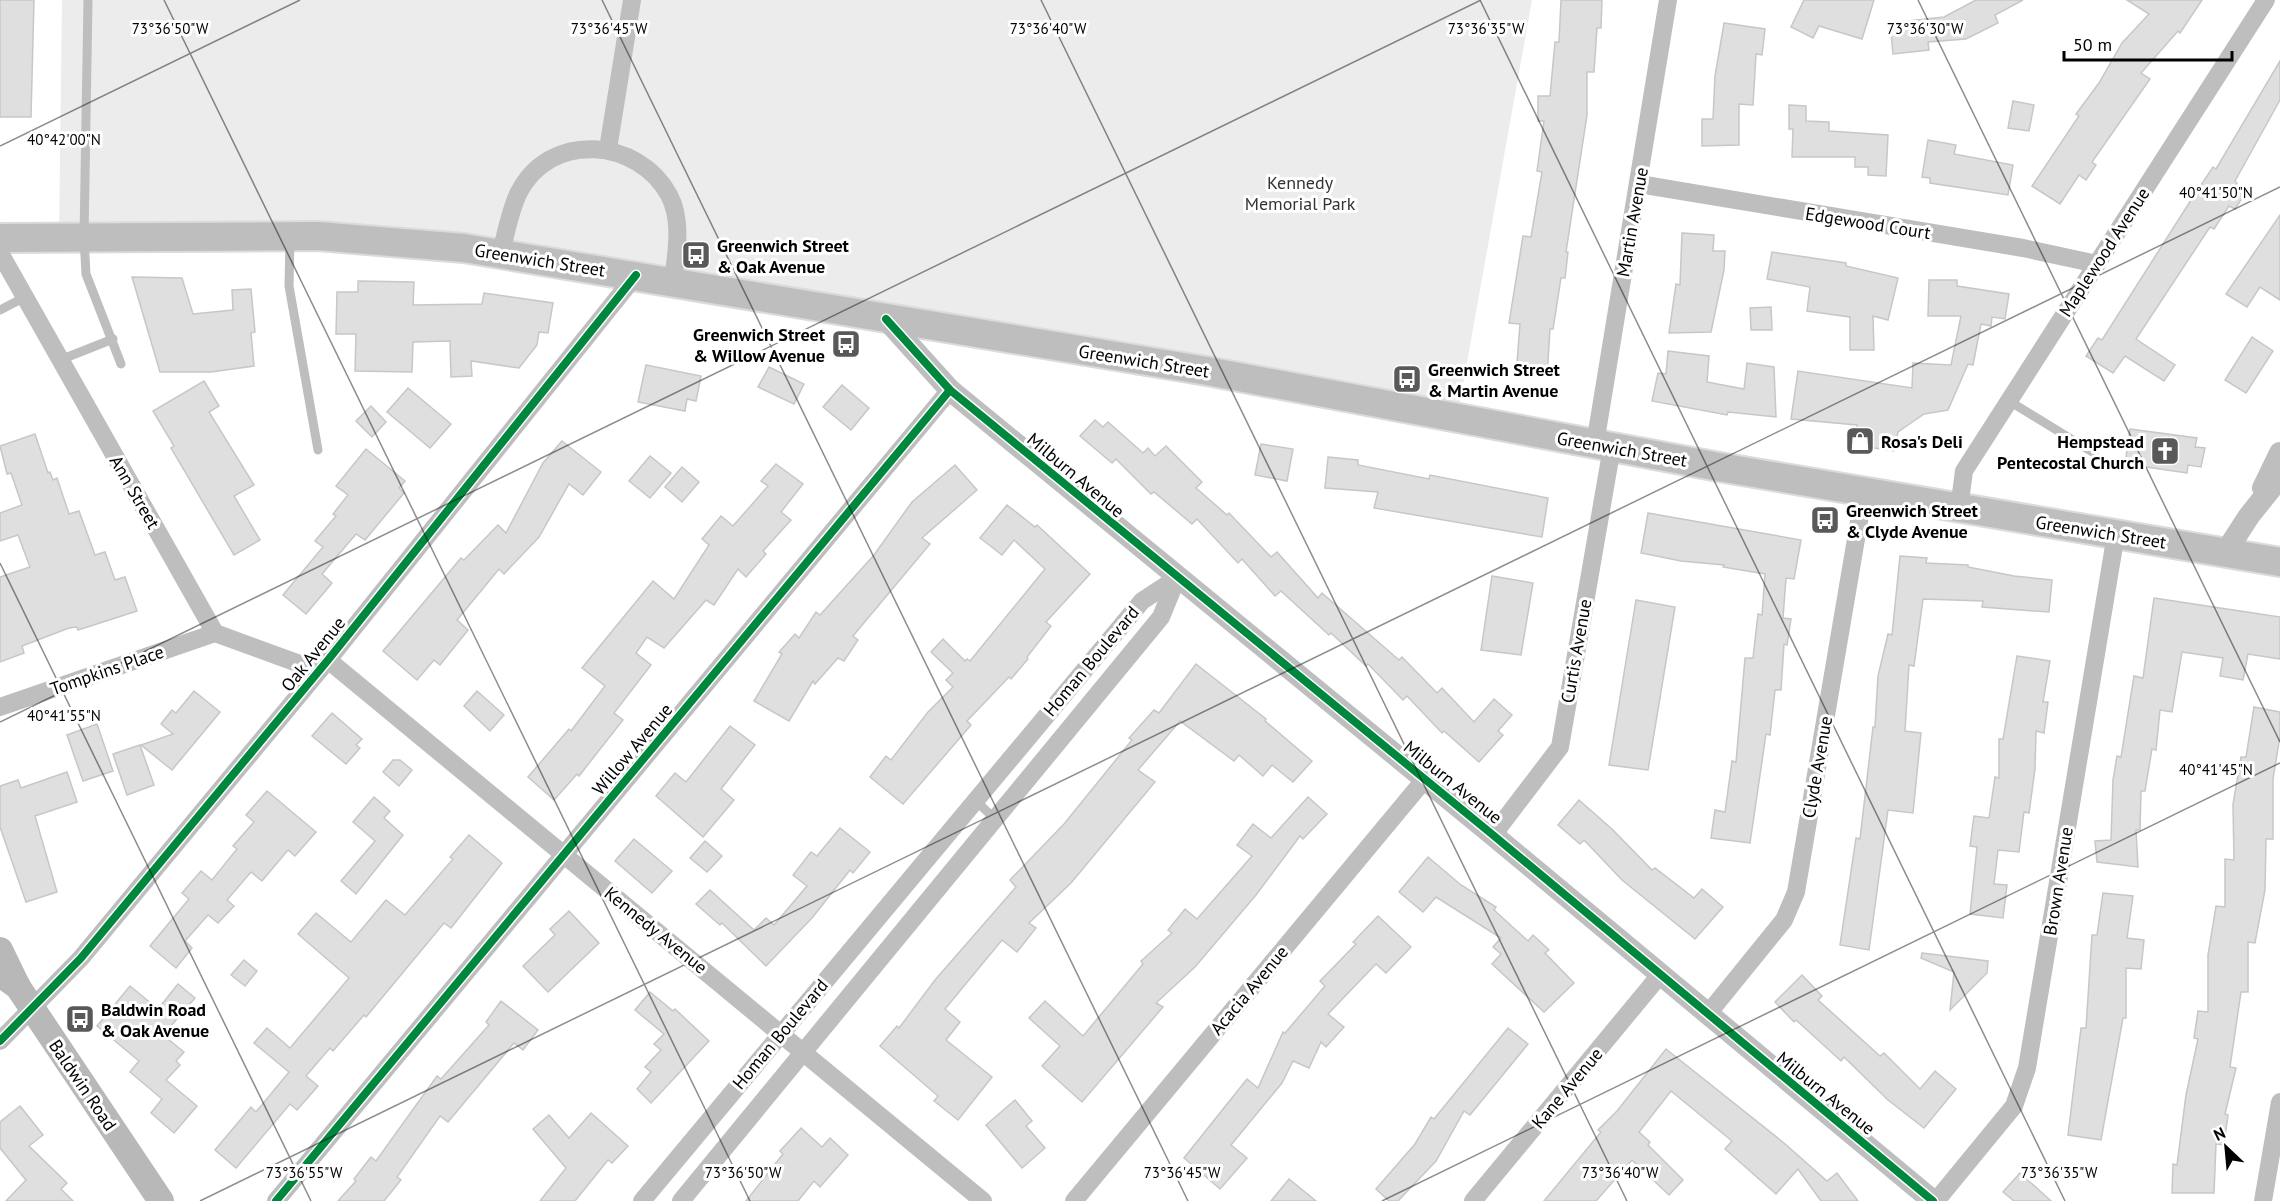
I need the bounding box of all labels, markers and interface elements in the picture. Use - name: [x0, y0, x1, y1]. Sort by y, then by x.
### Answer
- text: 73°36'50"W: [132, 19, 209, 38]
- text: 73°36'45"W: [571, 19, 648, 38]
- text: 73°36'40"W: [1010, 19, 1087, 38]
- text: 73°36'35"W: [1448, 19, 1525, 38]
- text: 73°36'30"W: [1887, 19, 1964, 38]
- scale bar: [2064, 24, 2232, 62]
- text: 50 m: [2073, 33, 2112, 56]
- text: 40°42'00"N: [27, 130, 101, 149]
- street label: Martin Avenue: [1611, 165, 1653, 279]
- park label: Kennedy Memorial Park: [1245, 171, 1356, 215]
- street label: Maplewood Avenue: [2054, 183, 2154, 321]
- text: 40°41'50"N: [2179, 183, 2253, 202]
- street label: Edgewood Court: [1804, 202, 1932, 244]
- place label: Greenwich Street & Oak Avenue: [717, 234, 850, 278]
- street label: Greenwich Street: [473, 238, 607, 282]
- bus stop icon: Greenwich Street & Oak Avenue: [680, 239, 712, 271]
- place label: Greenwich Street & Willow Avenue: [693, 323, 826, 367]
- bus stop icon: Greenwich Street & Willow Avenue: [830, 328, 862, 360]
- street label: Greenwich Street: [1077, 339, 1211, 383]
- place label: Greenwich Street & Martin Avenue: [1428, 358, 1561, 402]
- bus stop icon: Greenwich Street & Martin Avenue: [1391, 363, 1423, 395]
- shop icon: Rosa's Deli: [1844, 425, 1876, 457]
- street label: Greenwich Street: [1555, 426, 1689, 472]
- street label: Milburn Avenue: [1023, 428, 1129, 522]
- place label: Rosa's Deli: [1881, 430, 1963, 453]
- place label: Hempstead Pentecostal Church: [1997, 430, 2144, 474]
- church icon: Hempstead Pentecostal Church: [2149, 435, 2181, 467]
- street label: Ann Street: [105, 451, 165, 533]
- place label: Greenwich Street & Clyde Avenue: [1846, 499, 1979, 543]
- bus stop icon: Greenwich Street & Clyde Avenue: [1809, 504, 1841, 536]
- street label: Greenwich Street: [2034, 510, 2168, 554]
- street label: Curtis Avenue: [1556, 597, 1596, 705]
- street label: Homan Boulevard: [1038, 601, 1144, 721]
- street label: Oak Avenue: [276, 612, 350, 696]
- street label: Tompkins Place: [47, 640, 167, 700]
- street label: Willow Avenue: [587, 698, 677, 800]
- text: 40°41'55"N: [27, 706, 101, 725]
- street label: Clyde Avenue: [1797, 714, 1837, 820]
- street label: Milburn Avenue: [1399, 735, 1507, 829]
- text: 40°41'45"N: [2179, 760, 2253, 779]
- street label: Brown Avenue: [2038, 825, 2078, 937]
- street label: Kennedy Avenue: [600, 881, 712, 979]
- street label: Acacia Avenue: [1205, 941, 1293, 1039]
- street label: Homan Boulevard: [727, 974, 833, 1094]
- place label: Baldwin Road & Oak Avenue: [101, 998, 209, 1042]
- bus stop icon: Baldwin Road & Oak Avenue: [64, 1003, 96, 1035]
- street label: Baldwin Road: [44, 1035, 122, 1135]
- street label: Kane Avenue: [1526, 1043, 1608, 1133]
- street label: Milburn Avenue: [1772, 1046, 1880, 1140]
- north arrow: [2196, 1117, 2256, 1177]
- text: N: [2210, 1122, 2229, 1145]
- text: 73°36'55"W: [266, 1163, 343, 1182]
- text: 73°36'50"W: [705, 1163, 782, 1182]
- text: 73°36'45"W: [1144, 1163, 1221, 1182]
- text: 73°36'40"W: [1582, 1163, 1659, 1182]
- text: 73°36'35"W: [2021, 1163, 2098, 1182]

